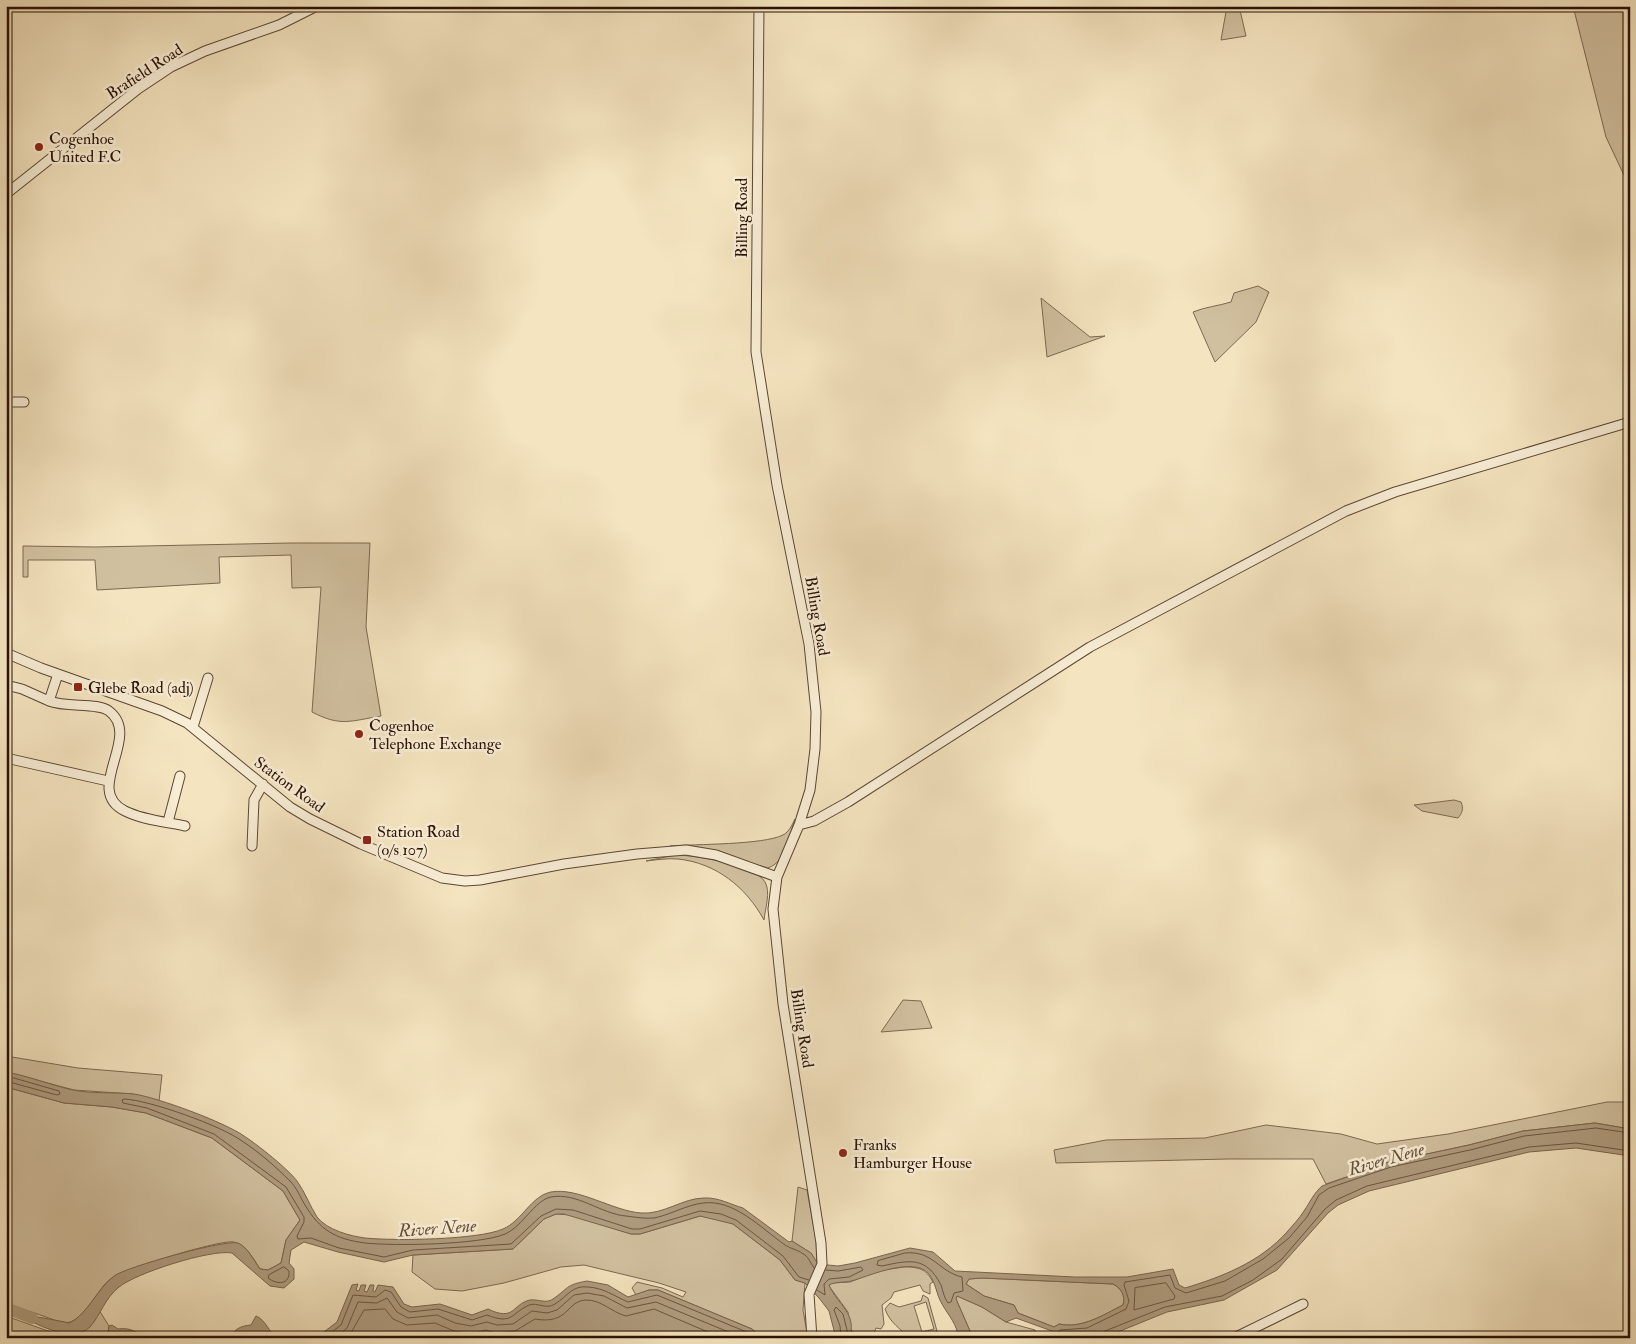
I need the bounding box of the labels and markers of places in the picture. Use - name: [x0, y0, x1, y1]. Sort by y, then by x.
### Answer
- place label: Cogenhoe United F.C: [49, 129, 121, 167]
- marker: Cogenhoe United F.C: [33, 141, 45, 153]
- place label: Glebe Road (adj): [88, 678, 194, 698]
- marker: Glebe Road (adj): [72, 681, 84, 693]
- place label: Cogenhoe Telephone Exchange: [369, 716, 502, 755]
- marker: Cogenhoe Telephone Exchange: [353, 728, 365, 740]
- place label: Station Road (o/s 107): [377, 822, 460, 860]
- marker: Station Road (o/s 107): [361, 834, 373, 846]
- place label: Franks Hamburger House: [853, 1135, 972, 1173]
- marker: Franks Hamburger House: [837, 1147, 849, 1159]

